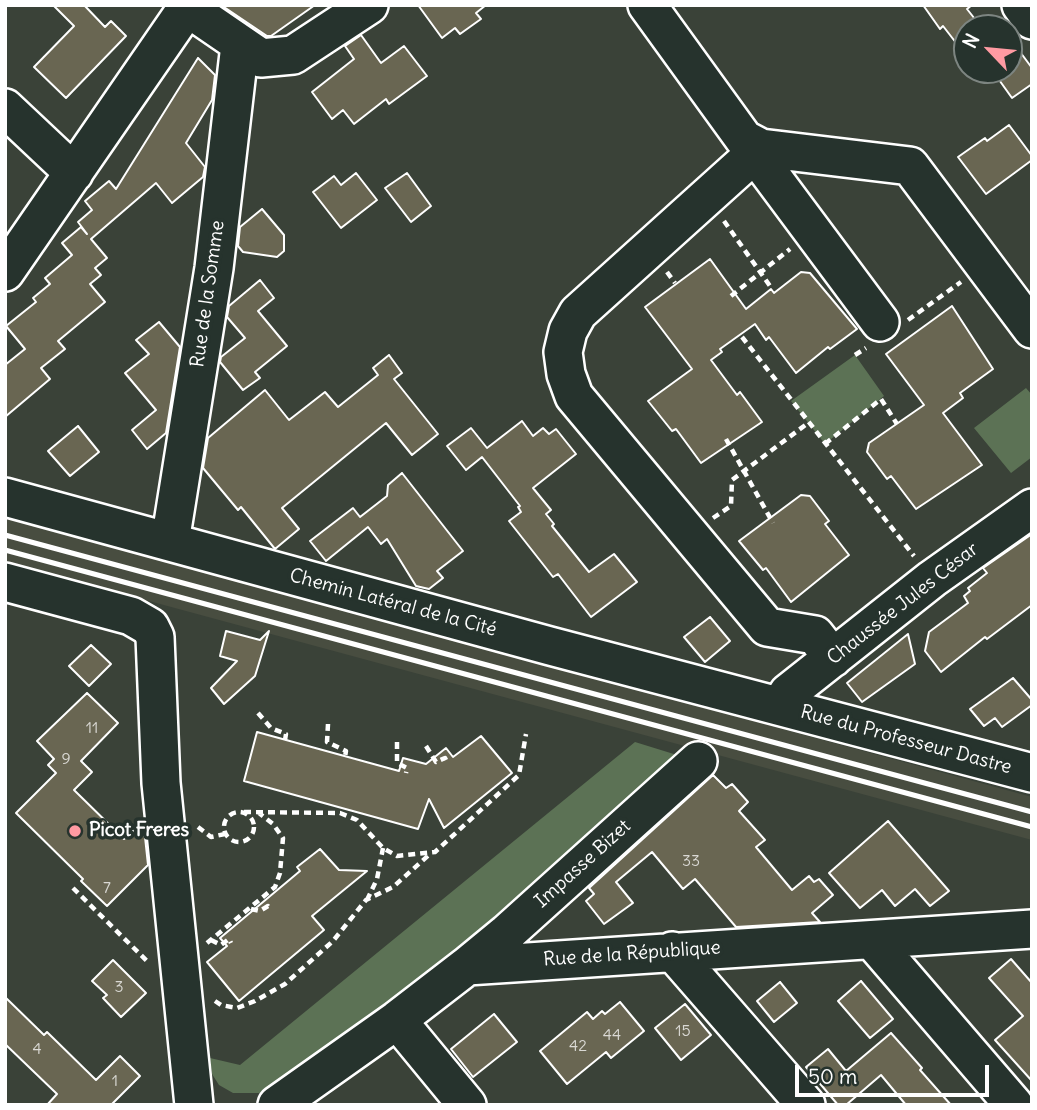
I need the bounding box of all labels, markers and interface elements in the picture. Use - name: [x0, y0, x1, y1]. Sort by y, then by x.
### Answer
- north arrow: [953, 14, 1023, 84]
- text: N: [957, 30, 985, 52]
- street label: Rue de la Somme: [186, 219, 230, 369]
- street label: Chaussée Jules César: [823, 538, 983, 670]
- street label: Chemin Latéral de la Cité: [287, 564, 499, 642]
- street label: Rue du Professeur Dastre: [798, 701, 1014, 779]
- house number: 11: [86, 718, 98, 738]
- house number: 9: [61, 749, 71, 769]
- street label: Impasse Bizet: [531, 815, 635, 913]
- place label: Picot Freres: [89, 820, 189, 842]
- marker: Picot Freres: [67, 823, 83, 839]
- house number: 33: [682, 851, 700, 871]
- house number: 7: [103, 878, 111, 898]
- street label: Rue de la République: [543, 936, 721, 972]
- house number: 3: [114, 977, 124, 997]
- house number: 15: [675, 1021, 691, 1041]
- house number: 44: [603, 1025, 621, 1045]
- house number: 42: [569, 1036, 587, 1056]
- house number: 4: [32, 1039, 42, 1059]
- scale bar: [799, 1050, 993, 1094]
- text: 50 m: [808, 1063, 857, 1090]
- house number: 1: [112, 1071, 118, 1091]

